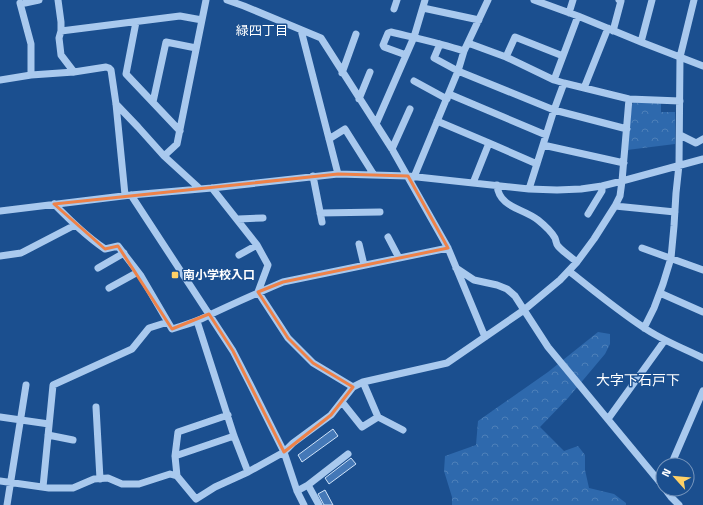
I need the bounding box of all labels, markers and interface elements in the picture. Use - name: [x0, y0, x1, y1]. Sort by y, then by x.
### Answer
- district label: 緑四丁目: [236, 20, 288, 40]
- place label: 南小学校入口: [183, 265, 255, 284]
- marker: 南小学校入口: [170, 270, 180, 280]
- district label: 大字下石戸下: [596, 369, 680, 390]
- north arrow: [655, 457, 695, 497]
- text: N: [657, 465, 675, 479]

